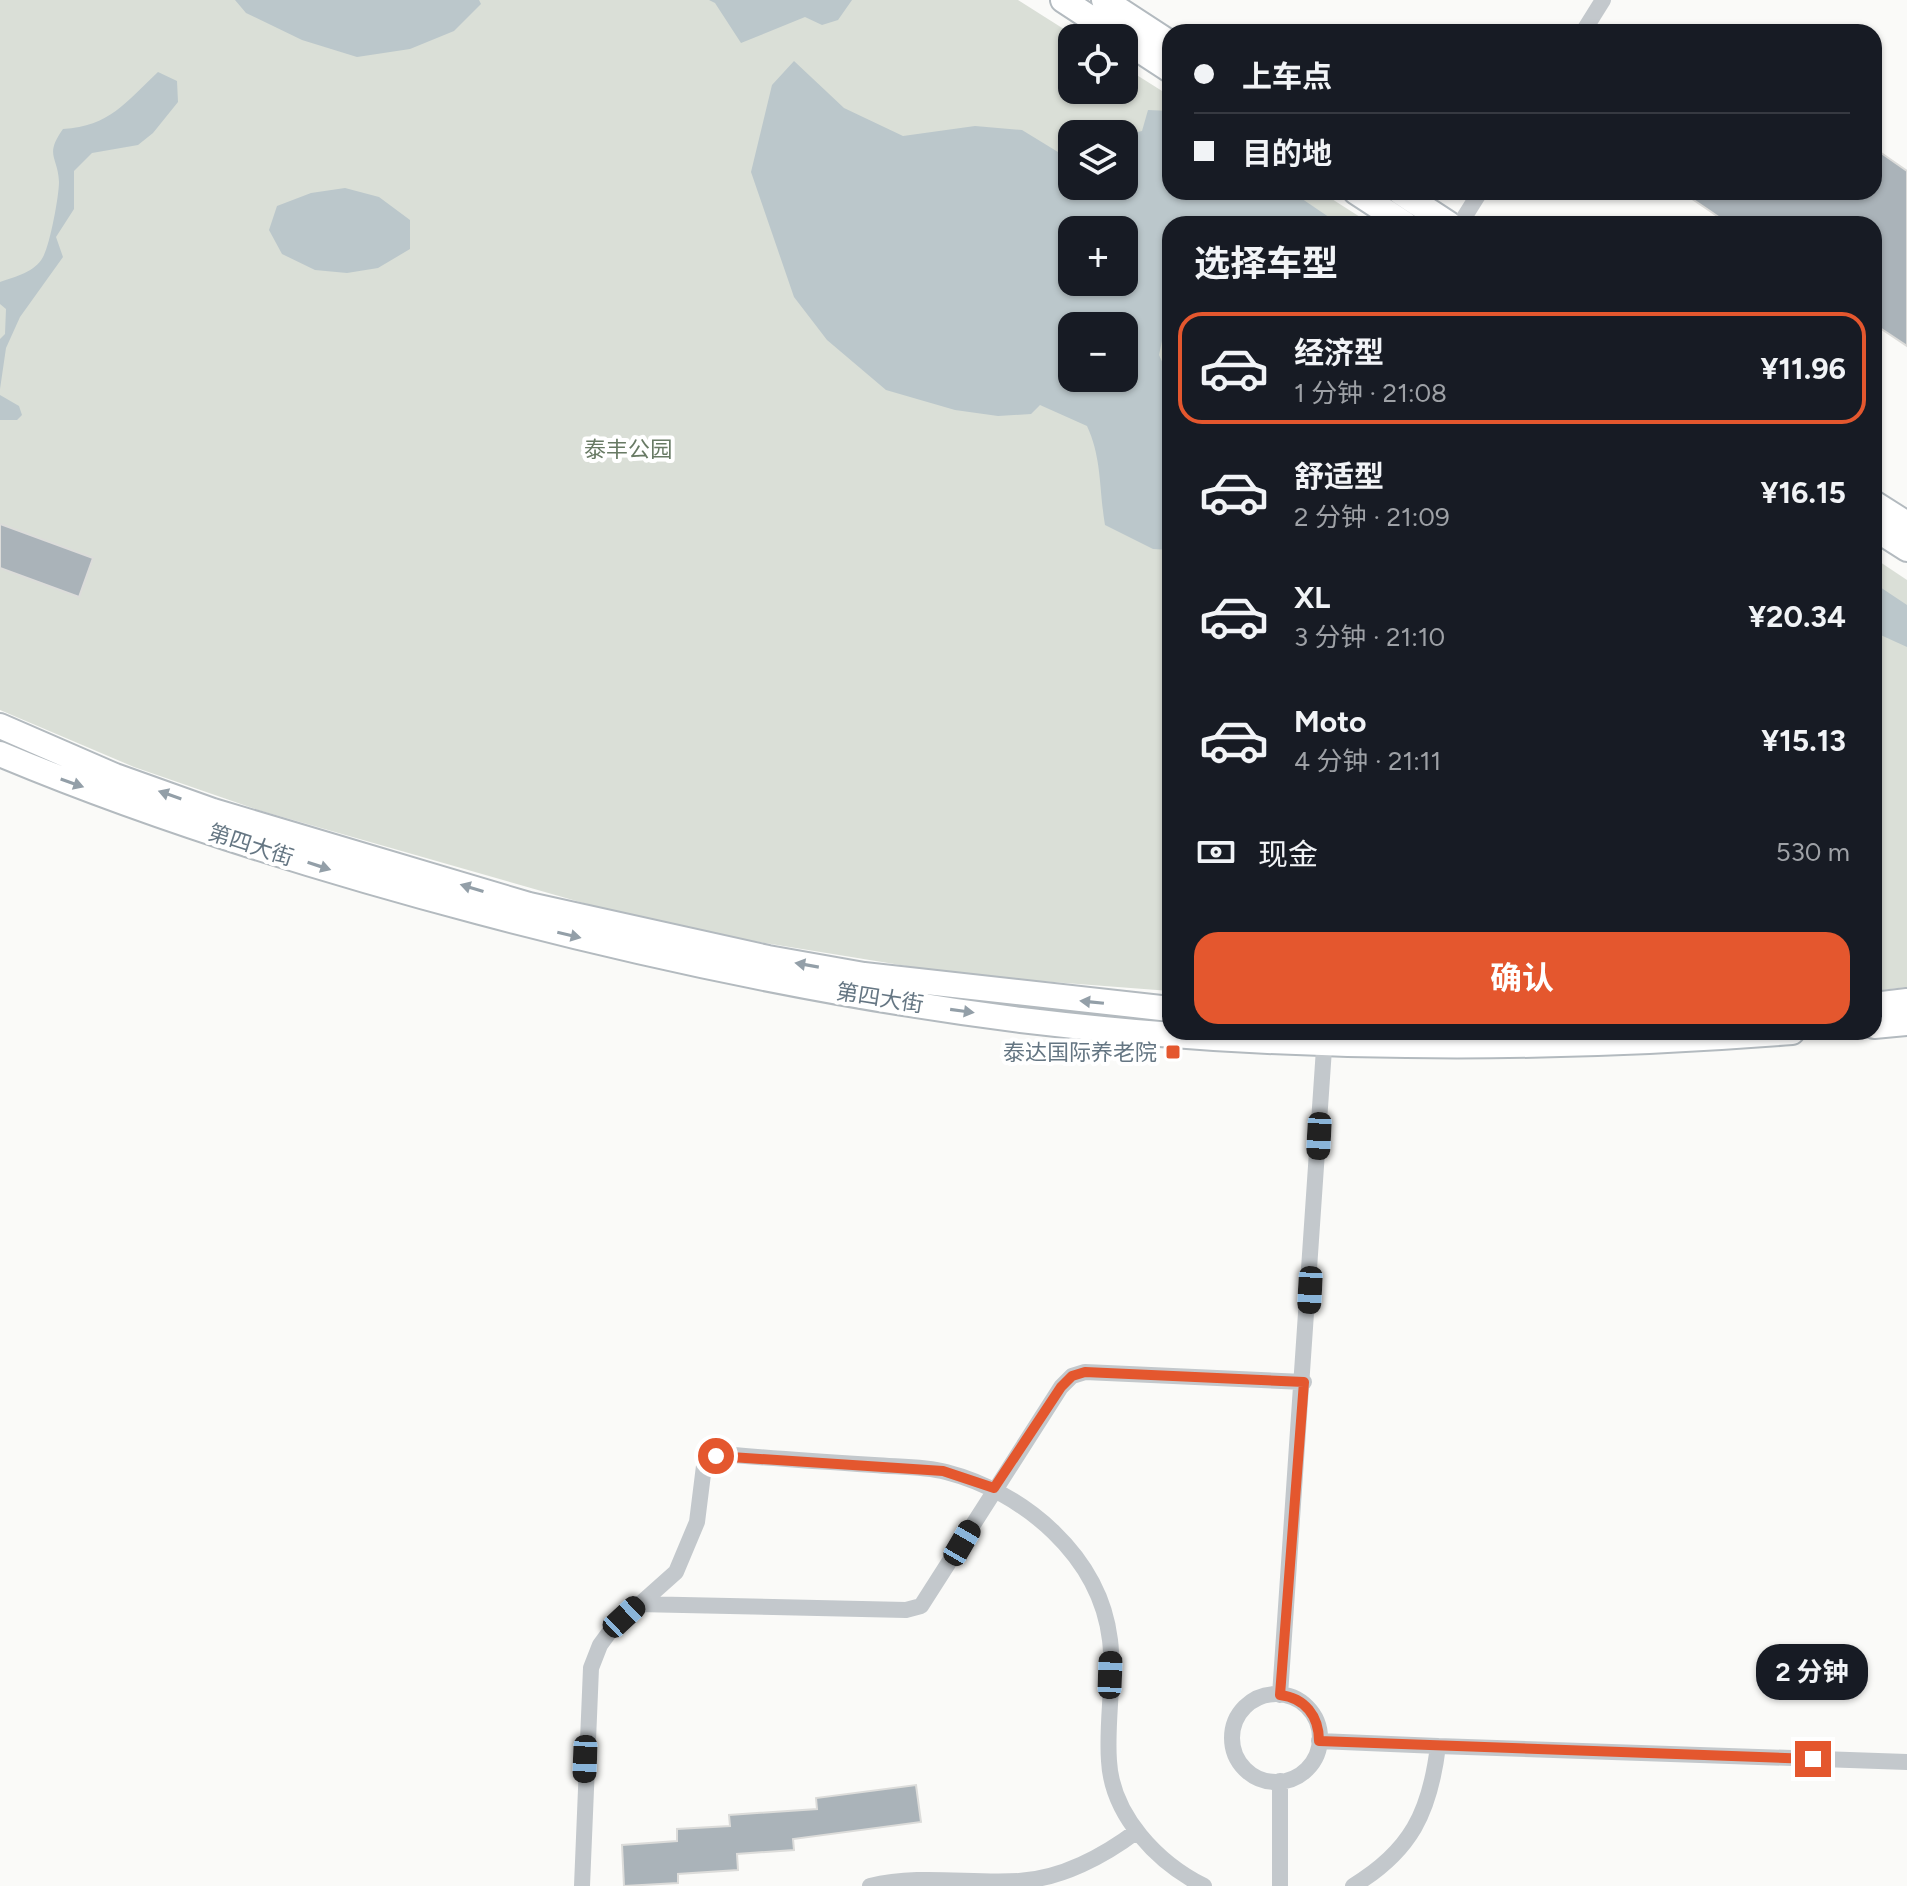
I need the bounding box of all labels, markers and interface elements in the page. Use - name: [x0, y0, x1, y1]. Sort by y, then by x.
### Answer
- map controls: [1058, 24, 1138, 392]
- button: locate: [1058, 24, 1138, 104]
- text: 上车点: [1242, 58, 1332, 95]
- button: layers: [1058, 120, 1138, 200]
- text: 目的地: [1242, 135, 1332, 172]
- button: +: [1058, 216, 1138, 296]
- text: 选择车型: [1194, 242, 1338, 285]
- button: −: [1058, 312, 1138, 392]
- icon: car: [1198, 332, 1270, 404]
- text: 经济型: [1294, 334, 1384, 371]
- text: ¥11.96: [1761, 350, 1846, 387]
- text: 1 分钟 · 21:08: [1294, 377, 1447, 409]
- park label: 泰丰公园: [584, 436, 672, 463]
- icon: car: [1198, 456, 1270, 528]
- text: 舒适型: [1294, 458, 1384, 495]
- text: ¥16.15: [1761, 474, 1846, 511]
- text: 2 分钟 · 21:09: [1294, 501, 1450, 533]
- text: XL: [1294, 579, 1330, 616]
- icon: car: [1198, 580, 1270, 652]
- text: ¥20.34: [1748, 598, 1846, 635]
- text: 3 分钟 · 21:10: [1294, 621, 1445, 653]
- text: Moto: [1294, 703, 1366, 740]
- icon: car: [1198, 704, 1270, 776]
- text: ¥15.13: [1761, 722, 1846, 759]
- text: 4 分钟 · 21:11: [1294, 745, 1441, 777]
- one-way arrow: [60, 778, 84, 790]
- one-way arrow: [157, 789, 181, 801]
- street label: 第四大街: [205, 819, 297, 871]
- icon: cash: [1194, 830, 1238, 874]
- text: 现金: [1258, 836, 1318, 873]
- text: 530 m: [1776, 836, 1850, 868]
- one-way arrow: [307, 861, 331, 873]
- one-way arrow: [459, 881, 483, 894]
- one-way arrow: [557, 929, 582, 941]
- button: 确认: [1194, 932, 1850, 1024]
- one-way arrow: [794, 959, 819, 971]
- street label: 第四大街: [834, 978, 926, 1018]
- one-way arrow: [1079, 995, 1104, 1008]
- one-way arrow: [950, 1005, 975, 1018]
- place label: 泰达国际养老院: [1003, 1039, 1157, 1066]
- marker: 泰达国际养老院: [1164, 1043, 1182, 1061]
- car: [1306, 1111, 1332, 1161]
- car: [1297, 1265, 1323, 1315]
- route start: [698, 1438, 734, 1474]
- car: [940, 1516, 984, 1570]
- car: [598, 1592, 650, 1642]
- callout: 2 分钟: [1757, 1643, 1869, 1699]
- car: [1097, 1651, 1123, 1699]
- text: 2 分钟: [1775, 1656, 1849, 1688]
- car: [572, 1735, 598, 1783]
- route end: [1795, 1741, 1831, 1777]

